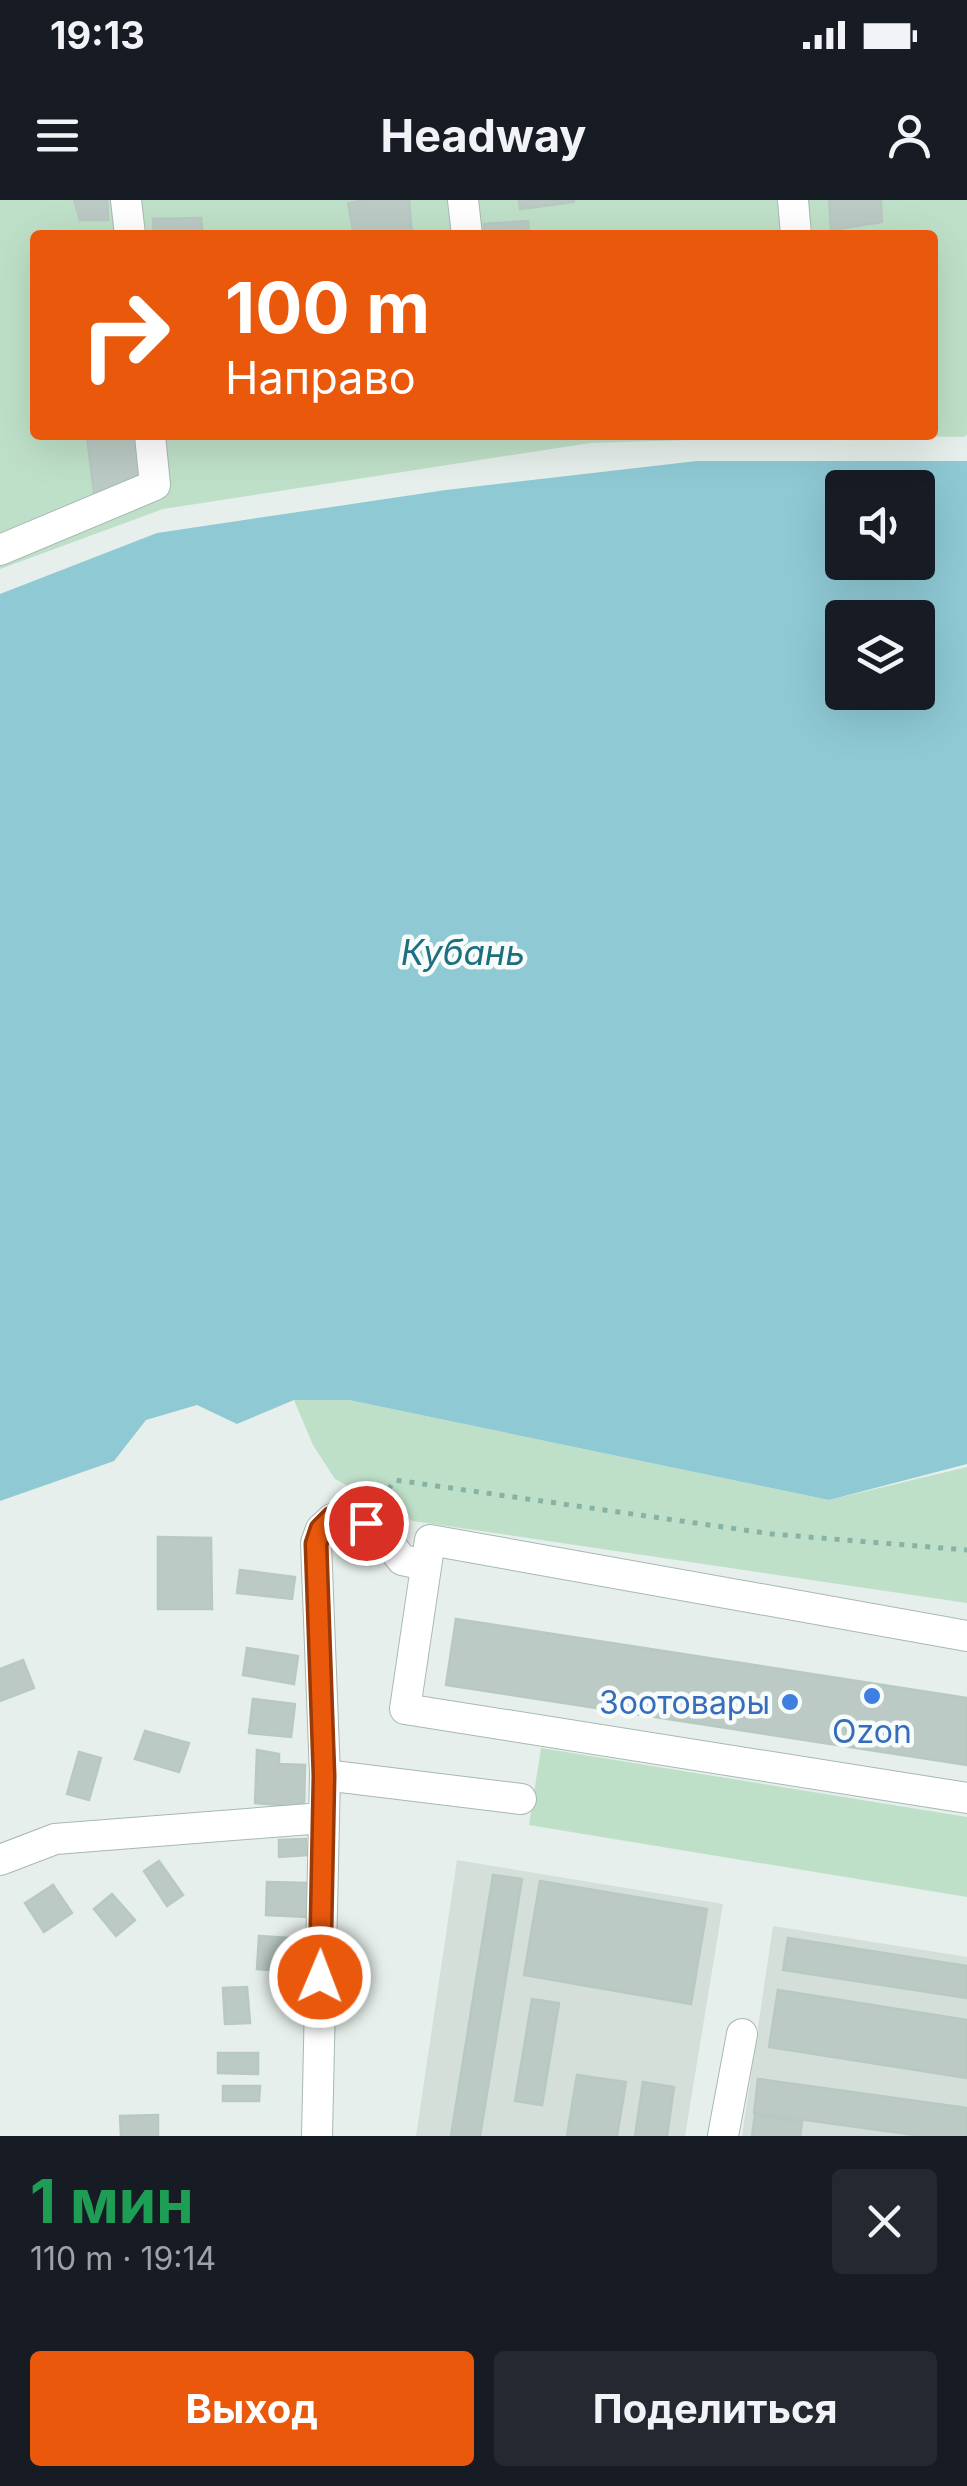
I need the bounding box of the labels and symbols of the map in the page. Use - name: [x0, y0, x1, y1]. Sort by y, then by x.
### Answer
- water label: Кубань: [401, 931, 525, 973]
- pin: [324, 1481, 409, 1566]
- place label: Зоотовары: [599, 1683, 770, 1722]
- marker: Ozon: [861, 1685, 883, 1707]
- marker: Зоотовары: [779, 1691, 801, 1713]
- place label: Ozon: [832, 1712, 912, 1751]
- position arrow: [268, 1925, 372, 2029]

